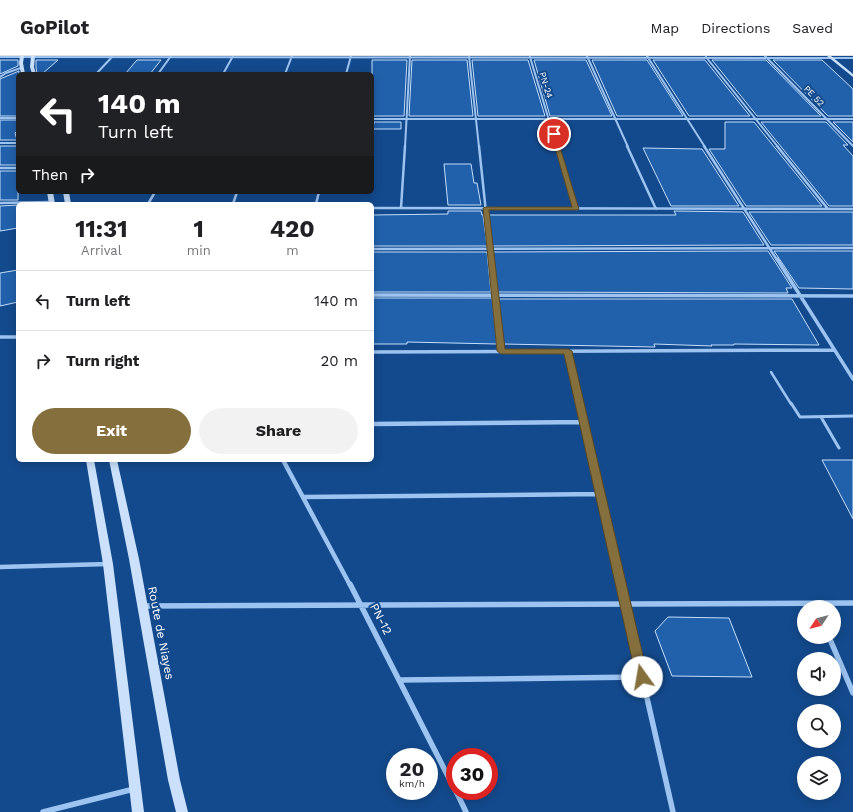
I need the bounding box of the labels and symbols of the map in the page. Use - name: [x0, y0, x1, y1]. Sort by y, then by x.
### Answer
- street label: PN-24: [537, 71, 555, 100]
- street label: PE 52: [802, 84, 826, 108]
- pin: [537, 117, 571, 151]
- street label: Route de Niayes: [145, 585, 177, 681]
- north arrow: [797, 600, 841, 644]
- street label: PN-12: [367, 601, 395, 637]
- position arrow: [621, 656, 663, 698]
- speed limit sign: 30: [446, 748, 498, 800]

